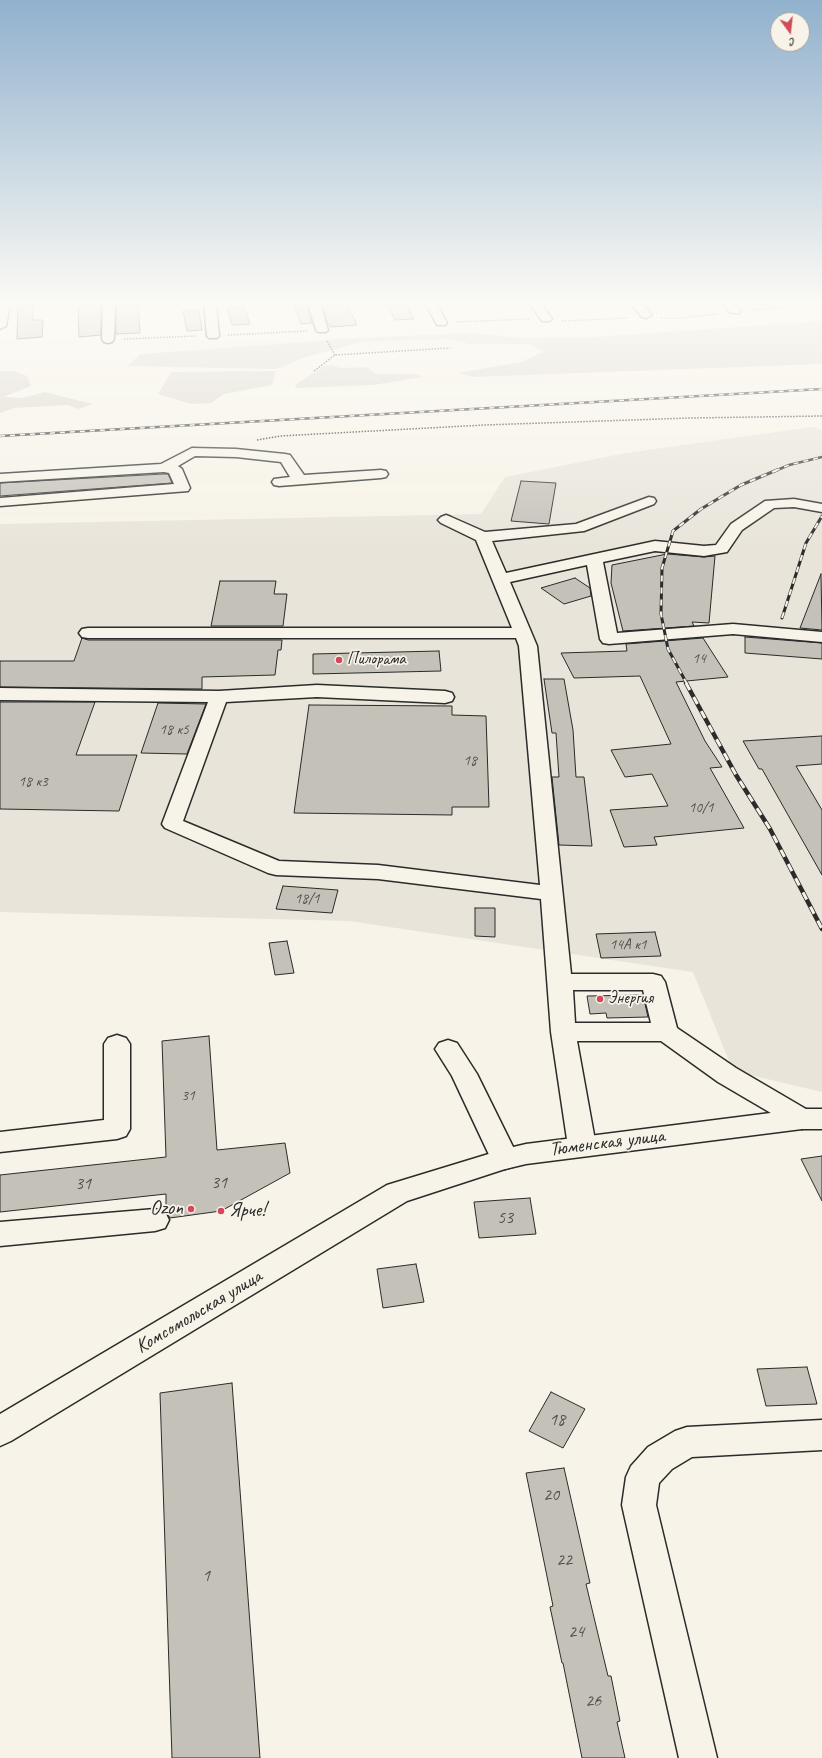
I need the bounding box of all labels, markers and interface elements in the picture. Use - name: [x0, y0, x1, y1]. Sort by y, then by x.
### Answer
- north arrow: [770, 12, 810, 52]
- text: С: [788, 35, 797, 50]
- place label: Пилорама: [347, 650, 406, 670]
- house number: 14: [692, 650, 706, 668]
- marker: Пилорама: [334, 655, 344, 665]
- house number: 18 к5: [159, 721, 189, 739]
- house number: 18: [463, 752, 477, 770]
- house number: 18 к3: [18, 773, 48, 791]
- house number: 10/1: [688, 799, 714, 817]
- house number: 18/1: [294, 890, 320, 908]
- house number: 14А к1: [610, 936, 646, 954]
- place label: Энергия: [608, 989, 653, 1009]
- marker: Энергия: [595, 994, 605, 1004]
- house number: 31: [181, 1087, 195, 1105]
- street label: Тюменская улица: [548, 1124, 666, 1162]
- house number: 31: [211, 1172, 227, 1194]
- house number: 31: [75, 1173, 91, 1195]
- place label: Ozon: [150, 1197, 183, 1221]
- place label: Ярче!: [229, 1199, 266, 1223]
- marker: Ozon: [186, 1204, 196, 1214]
- marker: Ярче!: [216, 1206, 226, 1216]
- house number: 53: [497, 1207, 513, 1229]
- street label: Комсомольская улица: [131, 1265, 267, 1359]
- house number: 18: [549, 1409, 565, 1431]
- house number: 20: [543, 1484, 559, 1506]
- house number: 22: [556, 1549, 572, 1571]
- house number: 1: [202, 1565, 210, 1587]
- house number: 24: [568, 1621, 584, 1643]
- house number: 26: [585, 1690, 601, 1712]

